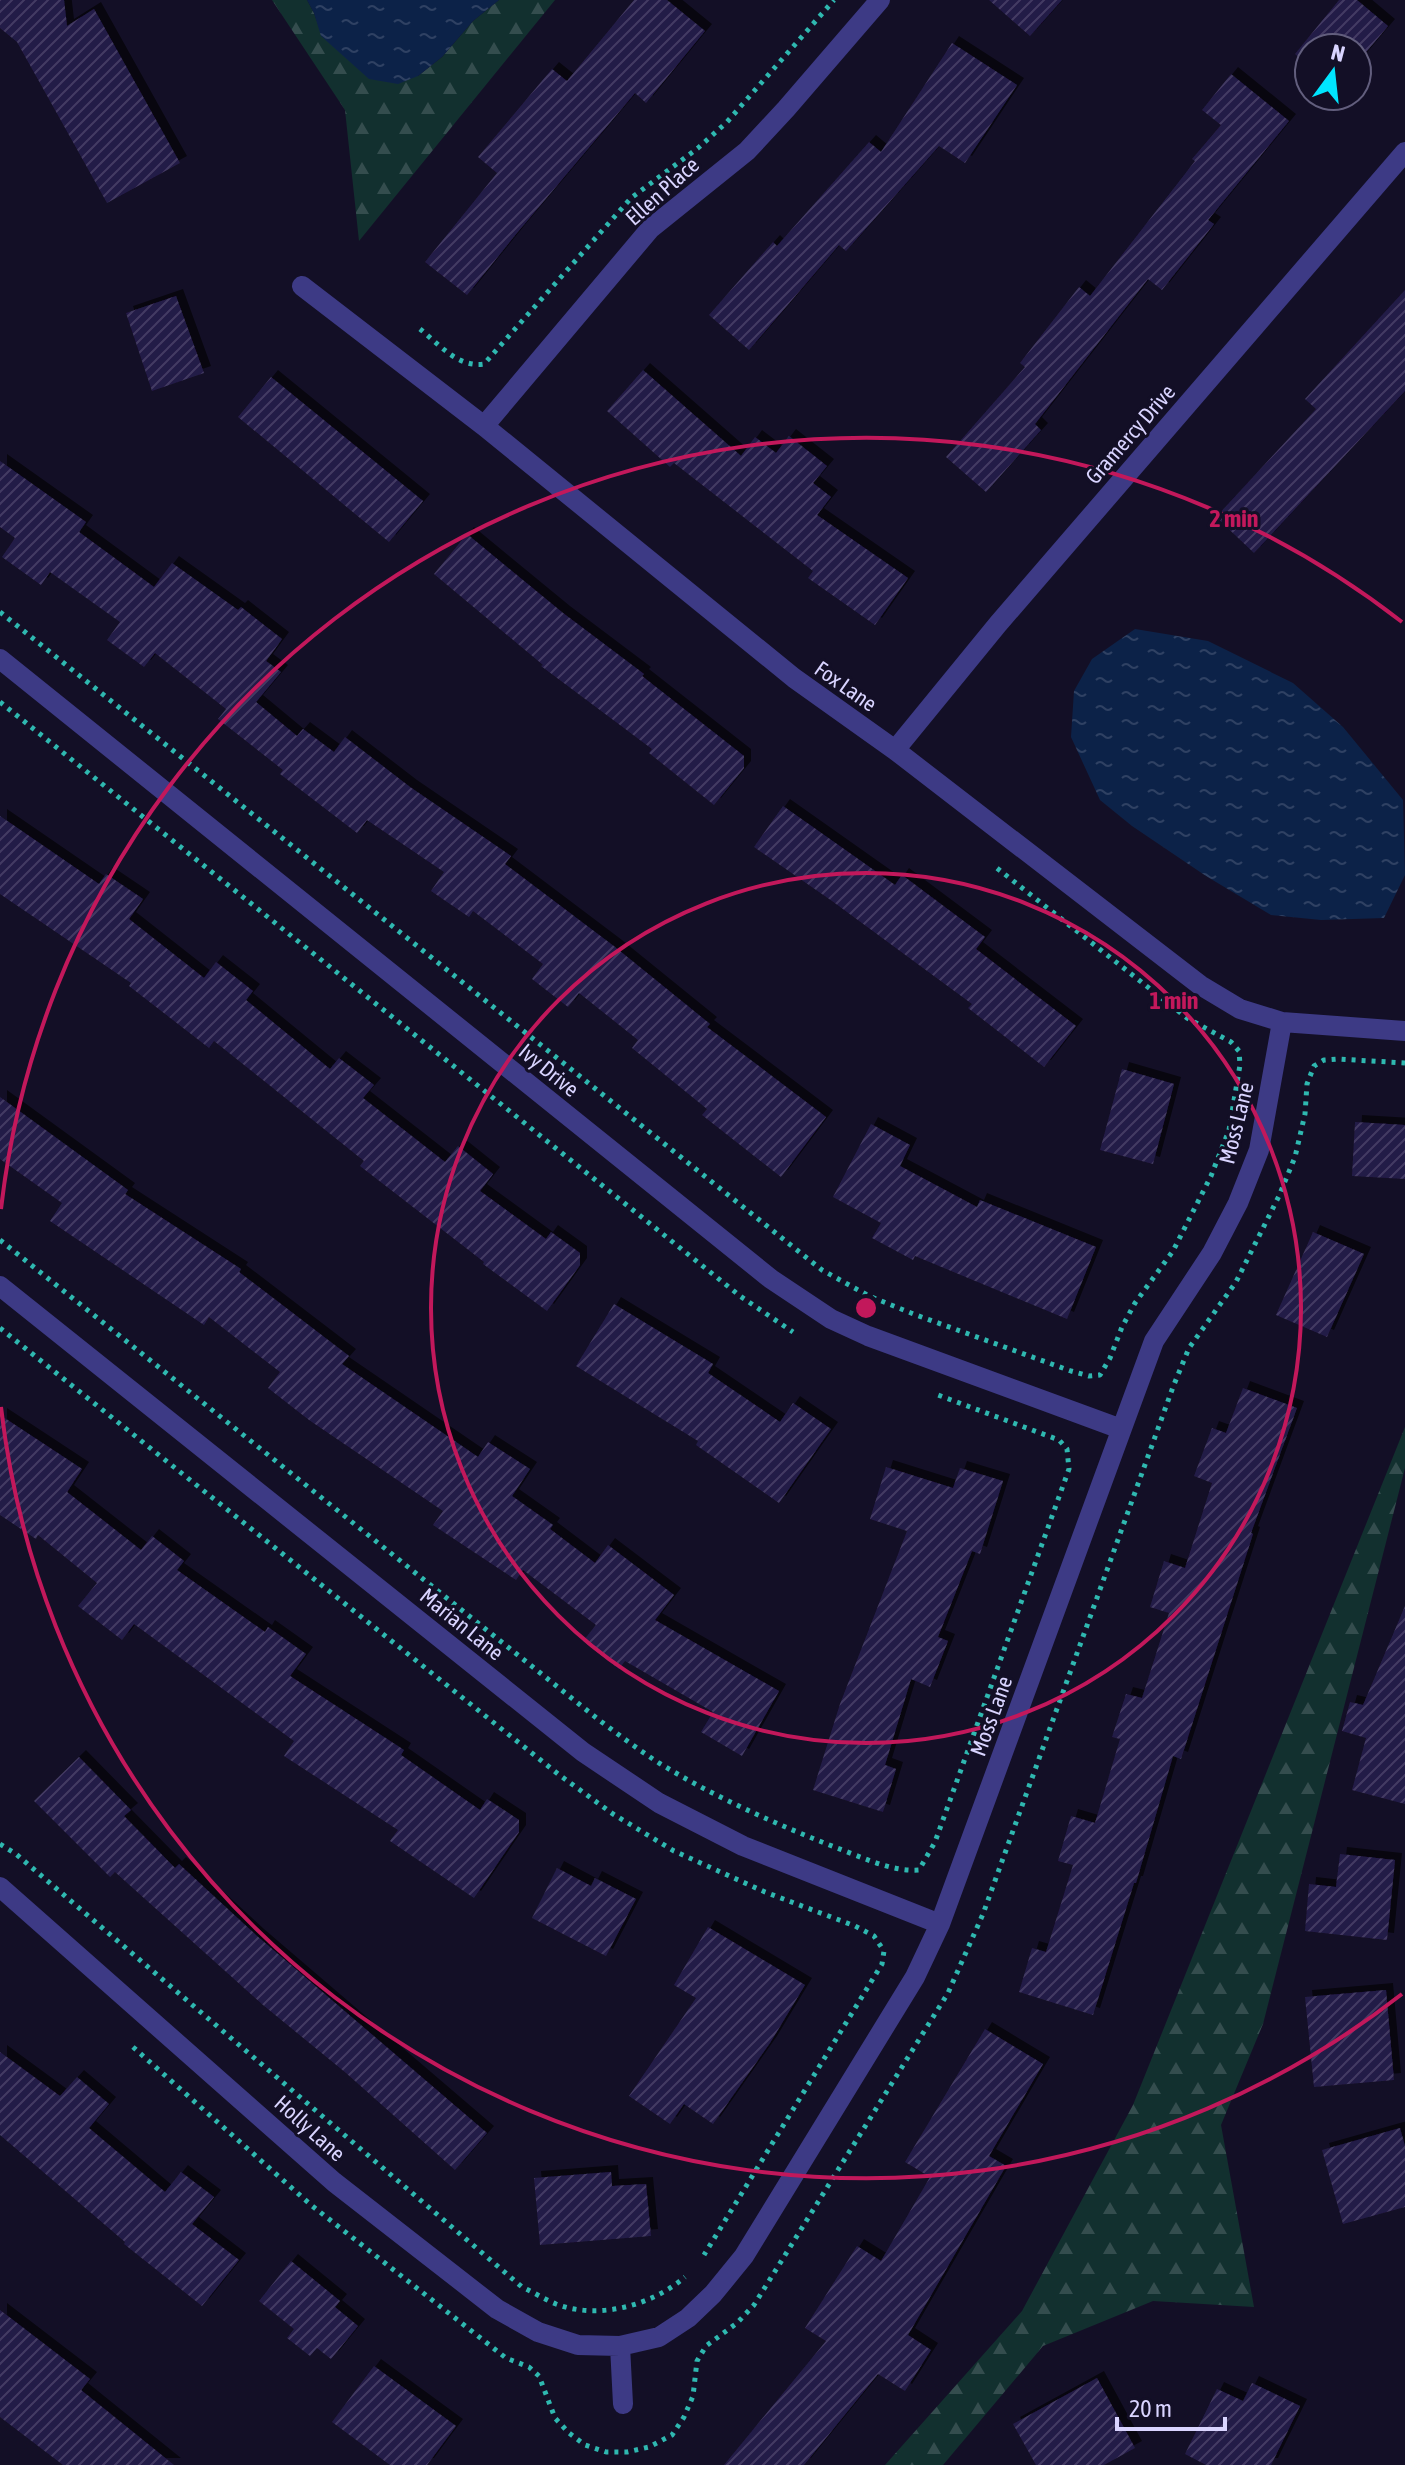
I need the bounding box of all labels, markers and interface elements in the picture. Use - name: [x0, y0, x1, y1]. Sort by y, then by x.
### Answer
- north arrow: [1293, 32, 1373, 112]
- text: N: [1329, 38, 1348, 67]
- street label: Ellen Place: [620, 151, 704, 231]
- street label: Gramercy Drive: [1080, 379, 1180, 489]
- text: 2 min: [1209, 505, 1259, 532]
- street label: Fox Lane: [810, 655, 882, 717]
- text: 1 min: [1149, 987, 1199, 1014]
- street label: Ivy Drive: [514, 1038, 584, 1102]
- street label: Moss Lane: [1213, 1080, 1259, 1166]
- centre of rings: [852, 1294, 880, 1322]
- street label: Marian Lane: [415, 1582, 509, 1666]
- street label: Moss Lane: [965, 1673, 1017, 1759]
- street label: Holly Lane: [269, 2090, 351, 2166]
- scale bar: [1117, 2381, 1225, 2431]
- text: 20 m: [1129, 2395, 1172, 2422]

